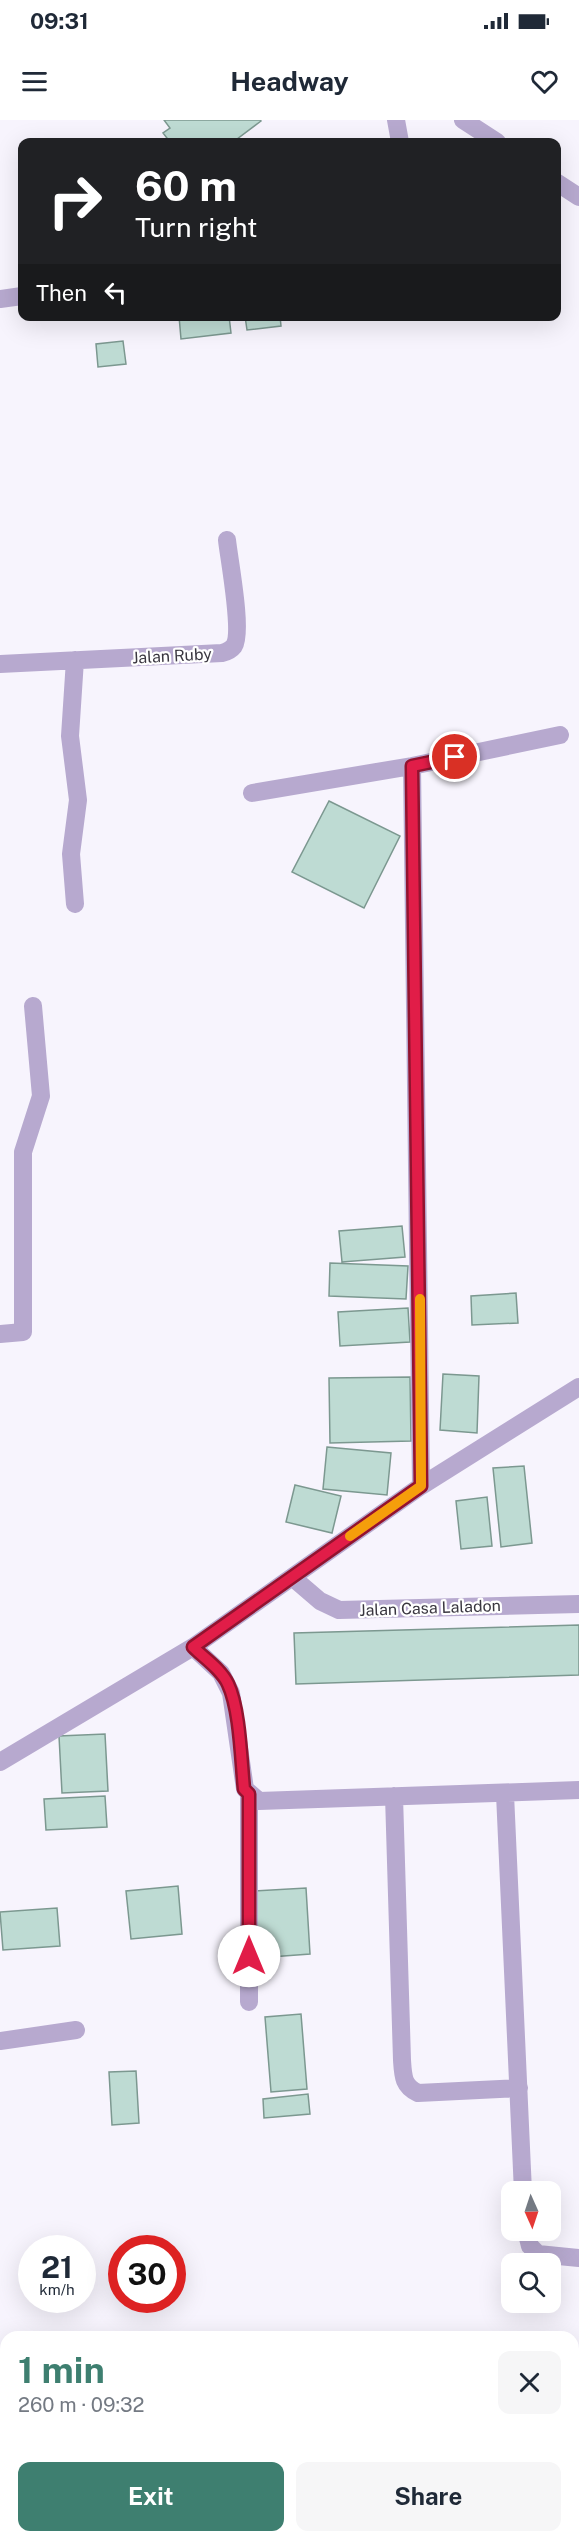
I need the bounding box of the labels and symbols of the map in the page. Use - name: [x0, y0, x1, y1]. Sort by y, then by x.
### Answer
- street label: Jalan Ruby: [132, 644, 213, 668]
- pin: [429, 731, 480, 782]
- street label: Jalan Casa Laladon: [359, 1596, 501, 1620]
- position arrow: [217, 1924, 281, 1988]
- north arrow: [501, 2181, 561, 2241]
- speed limit sign: 30: [108, 2235, 186, 2313]

